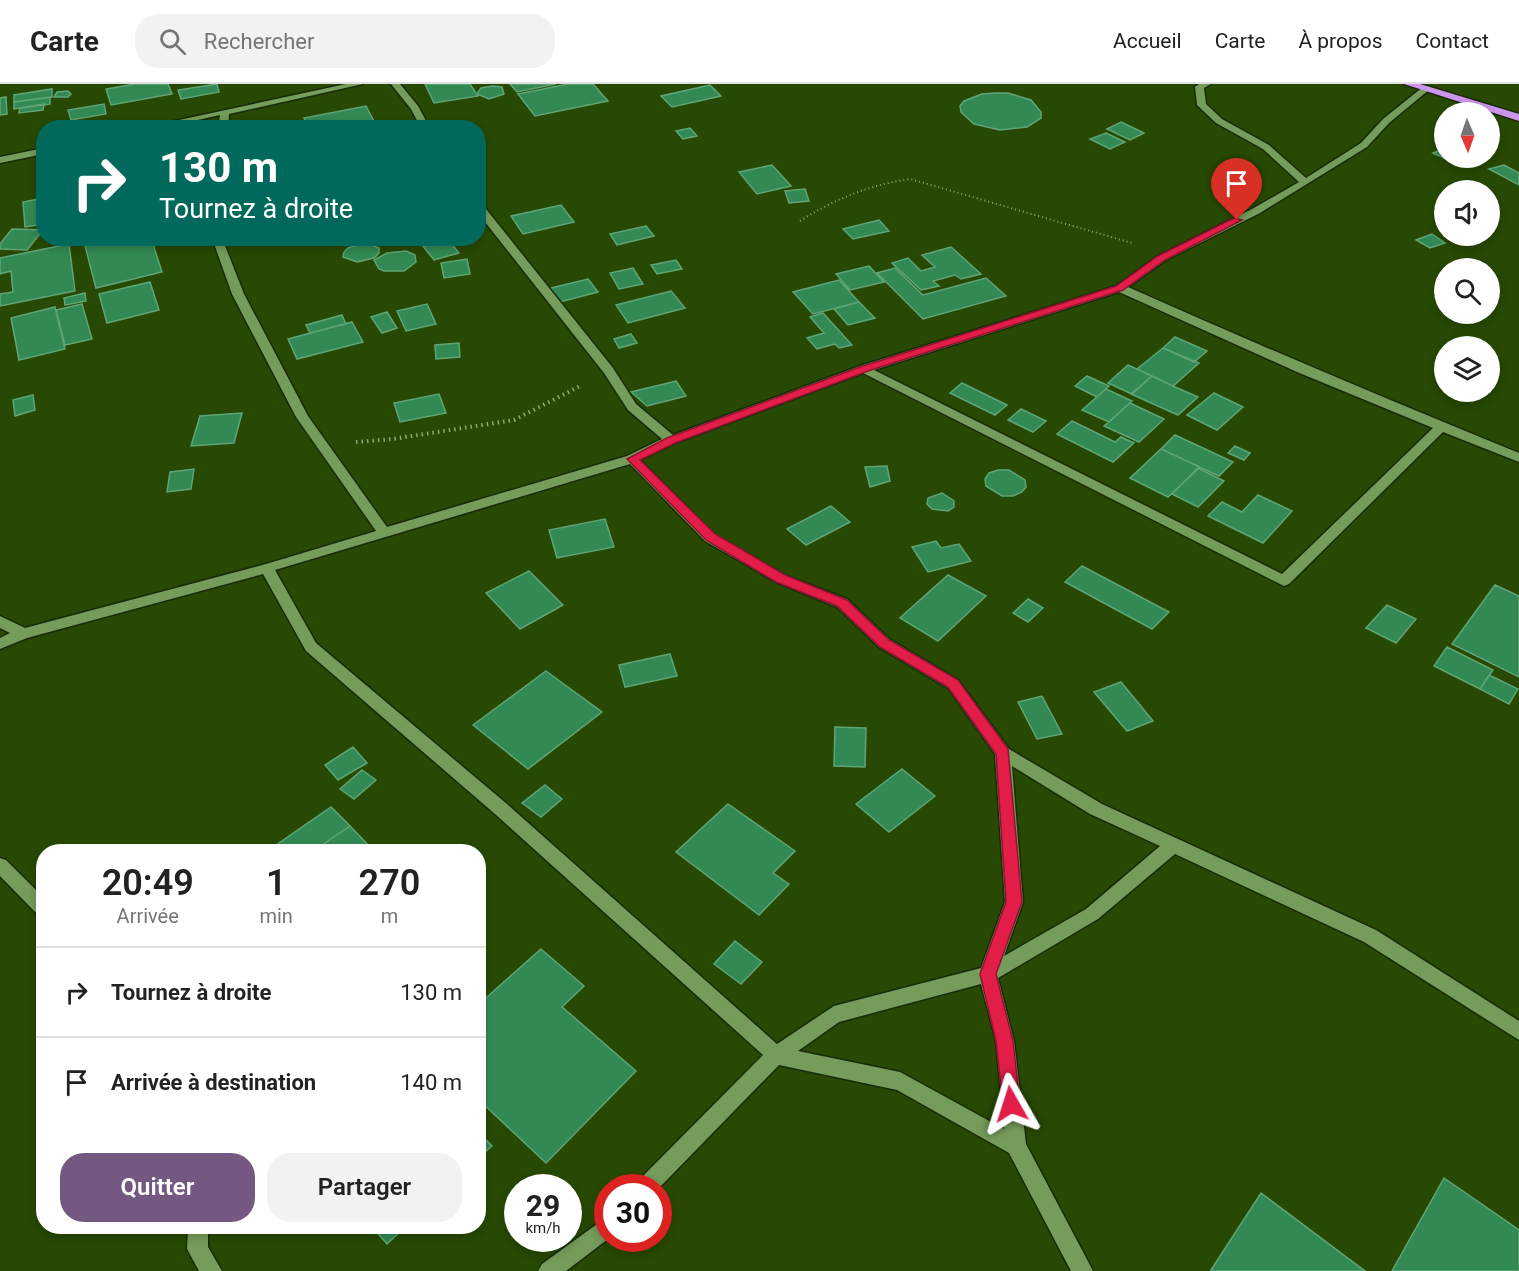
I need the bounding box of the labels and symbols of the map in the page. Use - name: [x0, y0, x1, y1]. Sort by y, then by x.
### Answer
- north arrow: [1434, 102, 1500, 168]
- pin: [1211, 158, 1262, 220]
- position arrow: [979, 1072, 1043, 1136]
- speed limit sign: 30: [594, 1174, 672, 1252]

